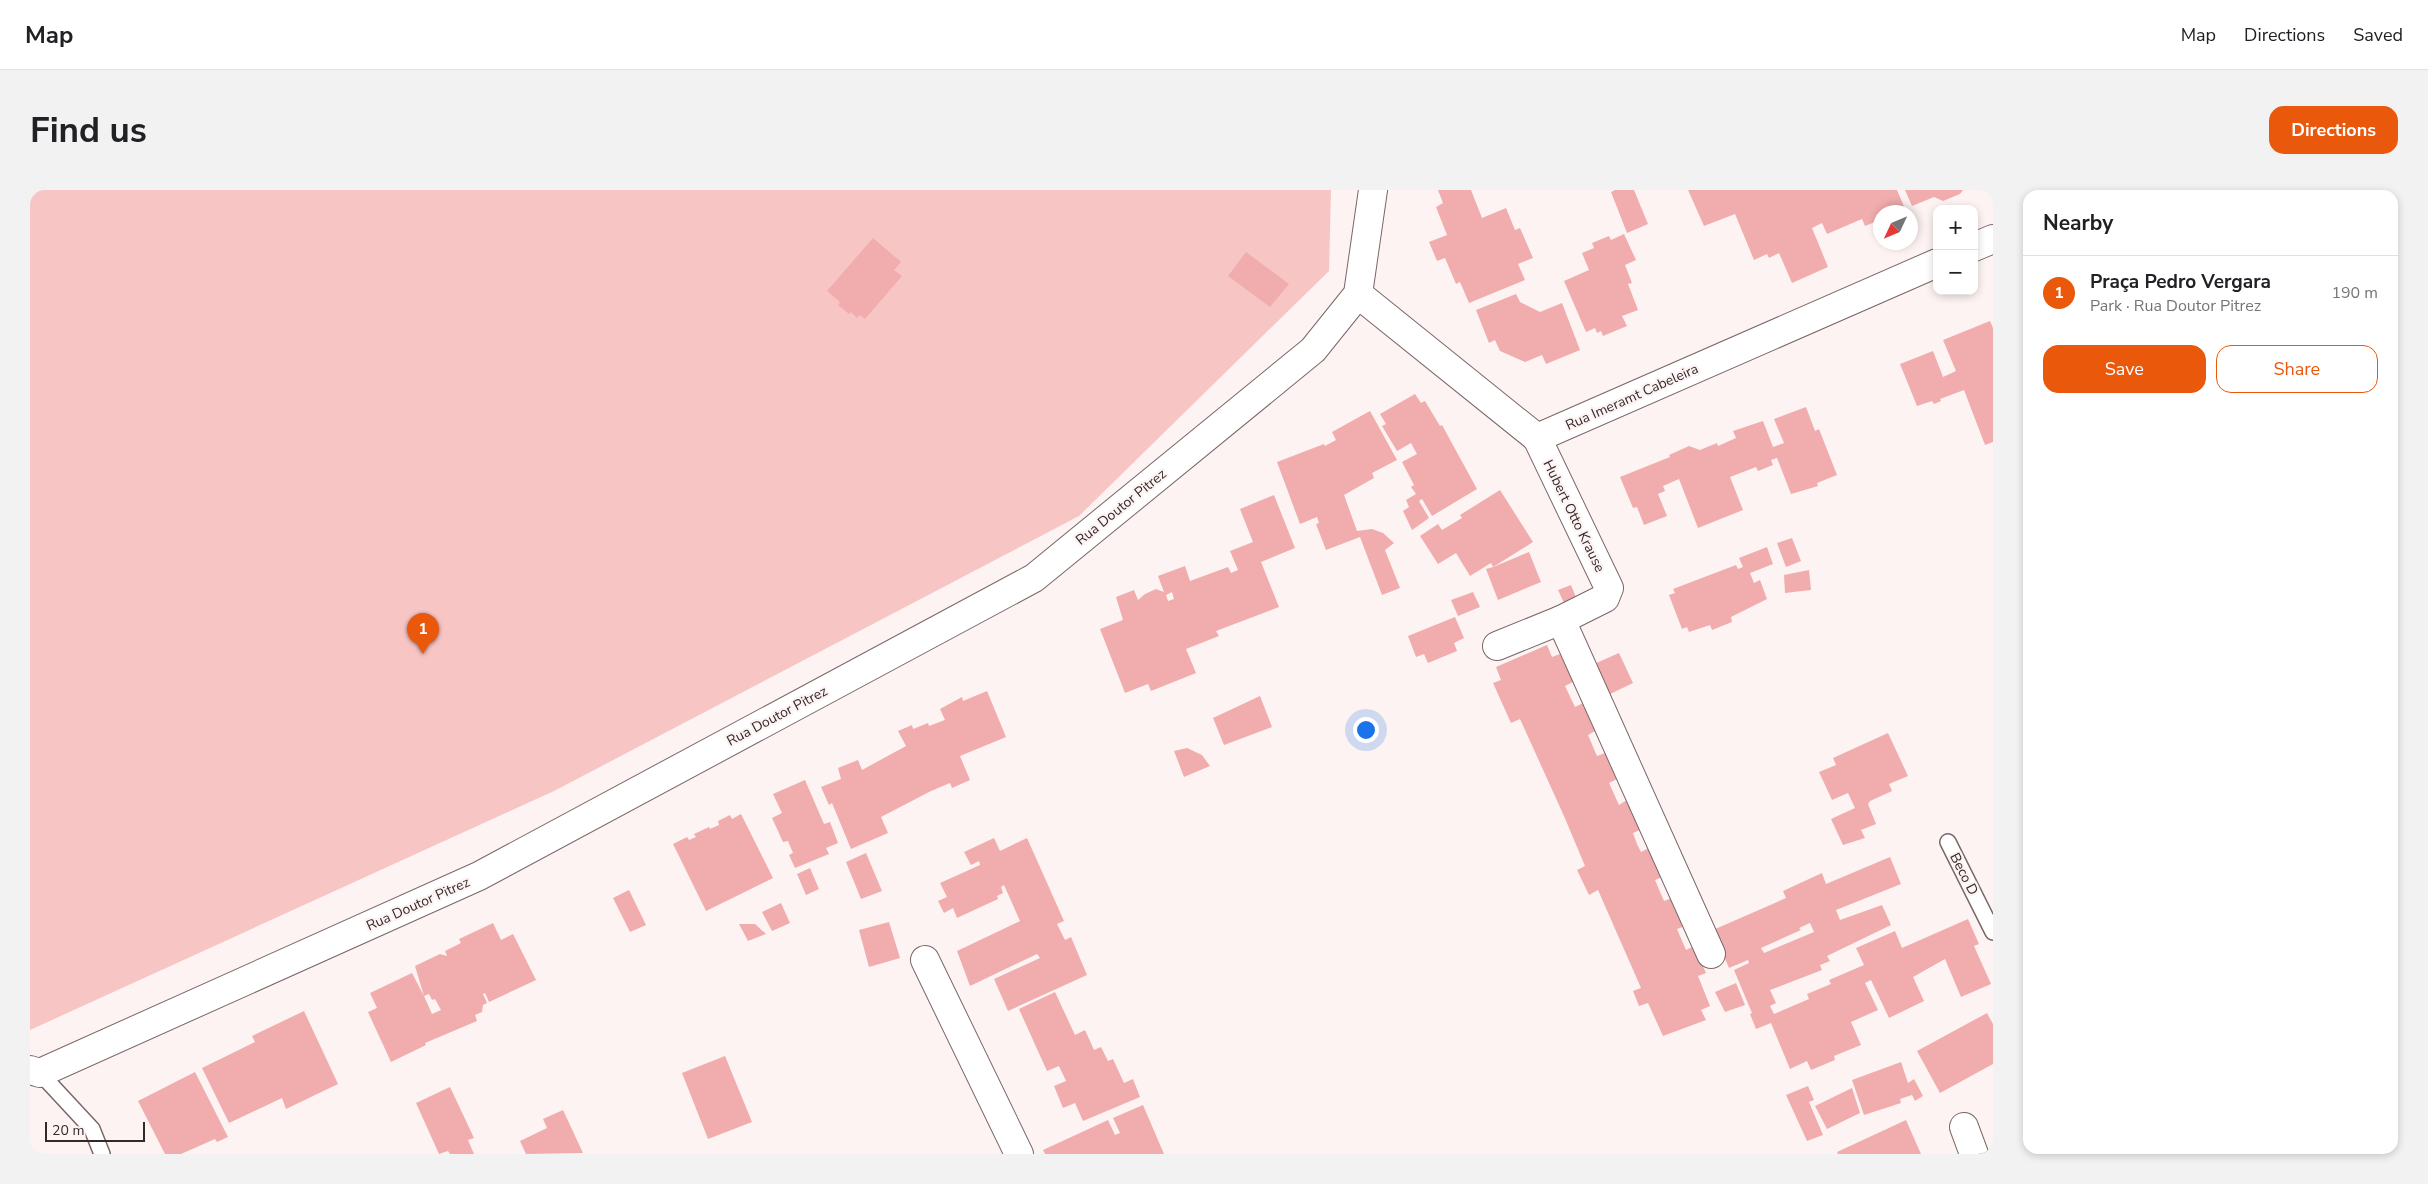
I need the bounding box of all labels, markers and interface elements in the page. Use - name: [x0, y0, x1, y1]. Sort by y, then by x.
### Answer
- text: Map: [25, 19, 73, 51]
- text: Map: [2181, 23, 2216, 47]
- text: Directions: [2244, 23, 2325, 47]
- text: Saved: [2353, 23, 2403, 47]
- button: Directions: [2269, 106, 2398, 154]
- text: Find us: [30, 107, 147, 154]
- north arrow: [1873, 205, 1918, 250]
- map controls: [1933, 205, 1978, 295]
- button: +: [1933, 205, 1978, 250]
- text: Nearby: [2043, 209, 2113, 237]
- button: −: [1933, 250, 1978, 295]
- text: Praça Pedro Vergara: [2090, 269, 2271, 295]
- text: 1: [2054, 282, 2064, 304]
- text: 190 m: [2331, 282, 2378, 304]
- text: Park · Rua Doutor Pitrez: [2090, 295, 2261, 317]
- button: Save: [2043, 345, 2206, 393]
- button: Share: [2216, 345, 2378, 393]
- street label: Rua Imeramt Cabeleira: [1563, 359, 1701, 435]
- street label: Hubert Otto Krause: [1539, 457, 1609, 575]
- street label: Rua Doutor Pitrez: [1072, 464, 1171, 549]
- pin: 1: [407, 613, 439, 654]
- street label: Rua Doutor Pitrez: [723, 681, 831, 751]
- your location: [1353, 717, 1379, 743]
- street label: Beco D: [1945, 850, 1983, 898]
- street label: Rua Doutor Pitrez: [363, 872, 473, 935]
- scale bar: [45, 1119, 145, 1142]
- text: 20 m: [52, 1121, 84, 1140]

